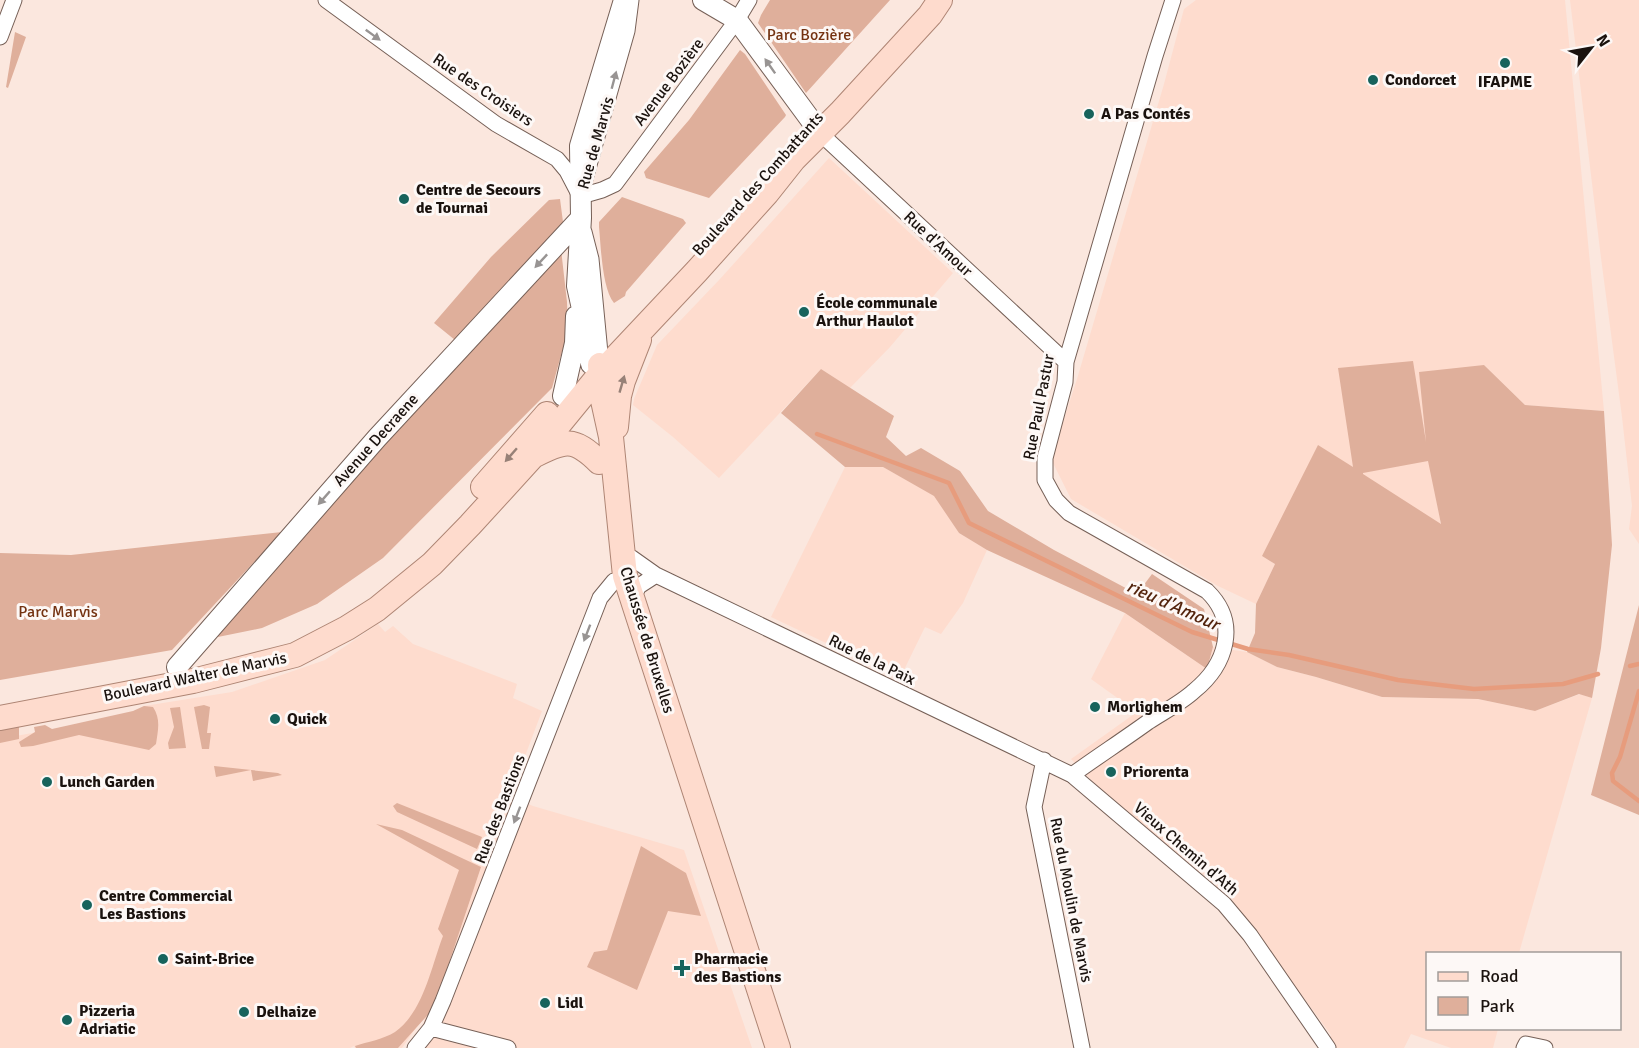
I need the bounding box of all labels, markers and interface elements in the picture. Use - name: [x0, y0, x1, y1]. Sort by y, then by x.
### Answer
- north arrow: [1561, 18, 1621, 78]
- park label: Parc Bozière: [767, 25, 851, 45]
- one-way arrow: [366, 28, 381, 40]
- text: N: [1592, 31, 1614, 51]
- street label: Avenue Bozière: [630, 34, 708, 130]
- street label: Rue des Croisiers: [429, 49, 537, 131]
- marker: IFAPME: [1498, 56, 1512, 70]
- one-way arrow: [765, 59, 777, 74]
- place label: Condorcet: [1385, 70, 1456, 90]
- one-way arrow: [610, 71, 619, 89]
- place label: IFAPME: [1478, 72, 1532, 92]
- marker: Condorcet: [1366, 73, 1380, 87]
- street label: Rue de Marvis: [573, 94, 619, 192]
- place label: A Pas Contés: [1101, 104, 1190, 124]
- marker: A Pas Contés: [1082, 107, 1096, 121]
- street label: Boulevard des Combattants: [688, 108, 828, 260]
- place label: Centre de Secours de Tournai: [416, 180, 541, 218]
- marker: Centre de Secours de Tournai: [397, 192, 411, 206]
- street label: Rue d'Amour: [899, 207, 977, 281]
- one-way arrow: [534, 254, 548, 269]
- place label: École communale Arthur Haulot: [816, 293, 937, 331]
- marker: École communale Arthur Haulot: [797, 305, 811, 319]
- street label: Rue Paul Pastur: [1019, 352, 1059, 462]
- one-way arrow: [618, 375, 627, 393]
- street label: Avenue Decraene: [329, 389, 423, 491]
- one-way arrow: [505, 447, 518, 462]
- one-way arrow: [318, 490, 331, 505]
- street label: Chaussée de Bruxelles: [615, 564, 679, 716]
- water label: rieu d'Amour: [1123, 575, 1225, 636]
- park label: Parc Marvis: [18, 602, 98, 622]
- one-way arrow: [582, 624, 592, 642]
- street label: Rue de la Paix: [825, 630, 919, 690]
- street label: Boulevard Walter de Marvis: [102, 648, 288, 706]
- place label: Morlighem: [1107, 697, 1183, 717]
- marker: Morlighem: [1088, 700, 1102, 714]
- place label: Quick: [287, 709, 328, 729]
- marker: Quick: [268, 712, 282, 726]
- street label: Rue des Bastions: [470, 752, 530, 866]
- place label: Priorenta: [1123, 762, 1189, 782]
- marker: Priorenta: [1104, 765, 1118, 779]
- place label: Lunch Garden: [59, 772, 155, 792]
- marker: Lunch Garden: [40, 775, 54, 789]
- street label: Vieux Chemin d'Ath: [1129, 798, 1243, 900]
- one-way arrow: [512, 806, 522, 824]
- street label: Rue du Moulin de Marvis: [1045, 816, 1097, 984]
- place label: Centre Commercial Les Bastions: [99, 886, 233, 924]
- marker: Centre Commercial Les Bastions: [80, 898, 94, 912]
- place label: Saint-Brice: [175, 949, 254, 969]
- place label: Pharmacie des Bastions: [694, 949, 781, 987]
- marker: Saint-Brice: [156, 952, 170, 966]
- legend: [1426, 952, 1621, 1030]
- marker: Pharmacie des Bastions: [675, 961, 689, 975]
- text: Road: [1480, 965, 1519, 987]
- place label: Lidl: [557, 993, 584, 1013]
- text: Park: [1480, 995, 1515, 1017]
- marker: Lidl: [538, 996, 552, 1010]
- place label: Pizzeria Adriatic: [79, 1001, 136, 1039]
- place label: Delhaize: [256, 1002, 316, 1022]
- marker: Delhaize: [237, 1005, 251, 1019]
- marker: Pizzeria Adriatic: [60, 1013, 74, 1027]

